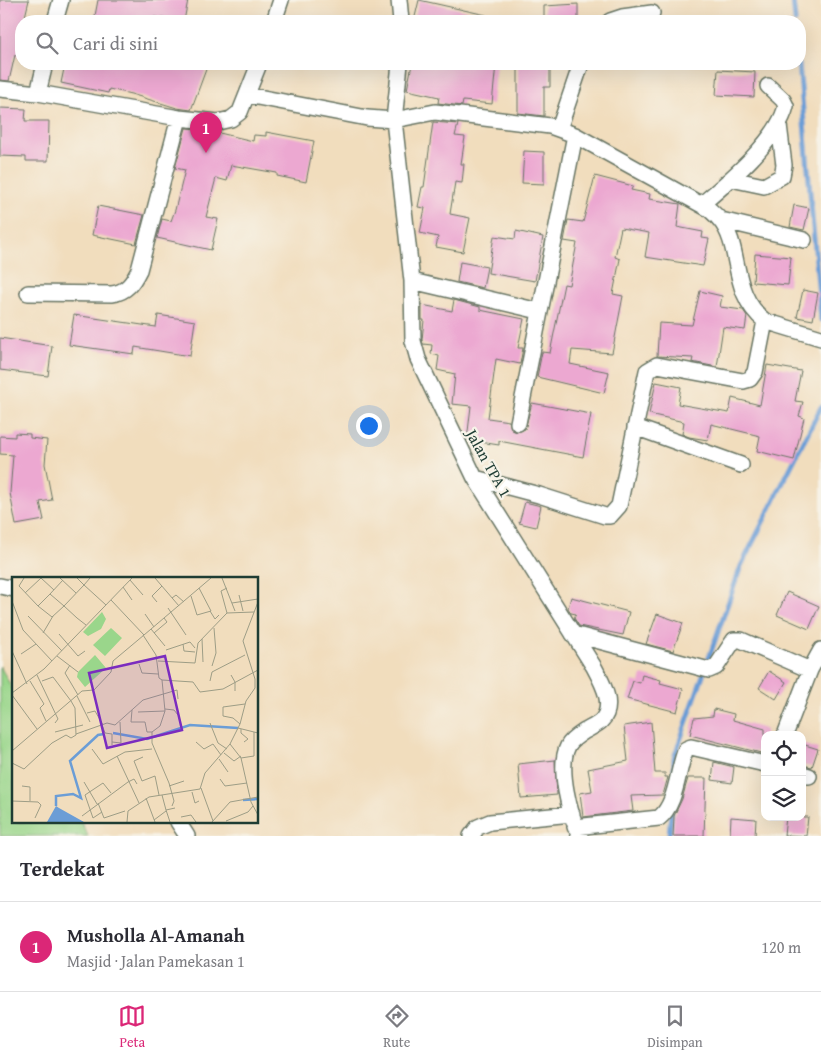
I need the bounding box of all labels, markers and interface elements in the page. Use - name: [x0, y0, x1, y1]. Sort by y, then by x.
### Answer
- search box: [15, 15, 806, 70]
- icon: search: [33, 29, 61, 57]
- text: Cari di sini: [73, 29, 158, 57]
- pin: 1: [190, 112, 222, 153]
- your location: [356, 413, 382, 439]
- street label: Jalan TPA 1: [459, 423, 518, 501]
- inset map: [12, 577, 259, 824]
- map controls: [761, 731, 806, 821]
- button: locate: [761, 731, 806, 776]
- button: layers: [761, 776, 806, 821]
- text: Terdekat: [20, 853, 104, 884]
- text: Musholla Al-Amanah: [67, 921, 245, 949]
- text: 1: [32, 935, 40, 959]
- text: 120 m: [761, 935, 801, 959]
- text: Masjid · Jalan Pamekasan 1: [67, 949, 245, 973]
- tab: Peta: [118, 1002, 146, 1052]
- tab: Rute: [383, 1002, 411, 1052]
- tab: Disimpan: [647, 1002, 703, 1052]

